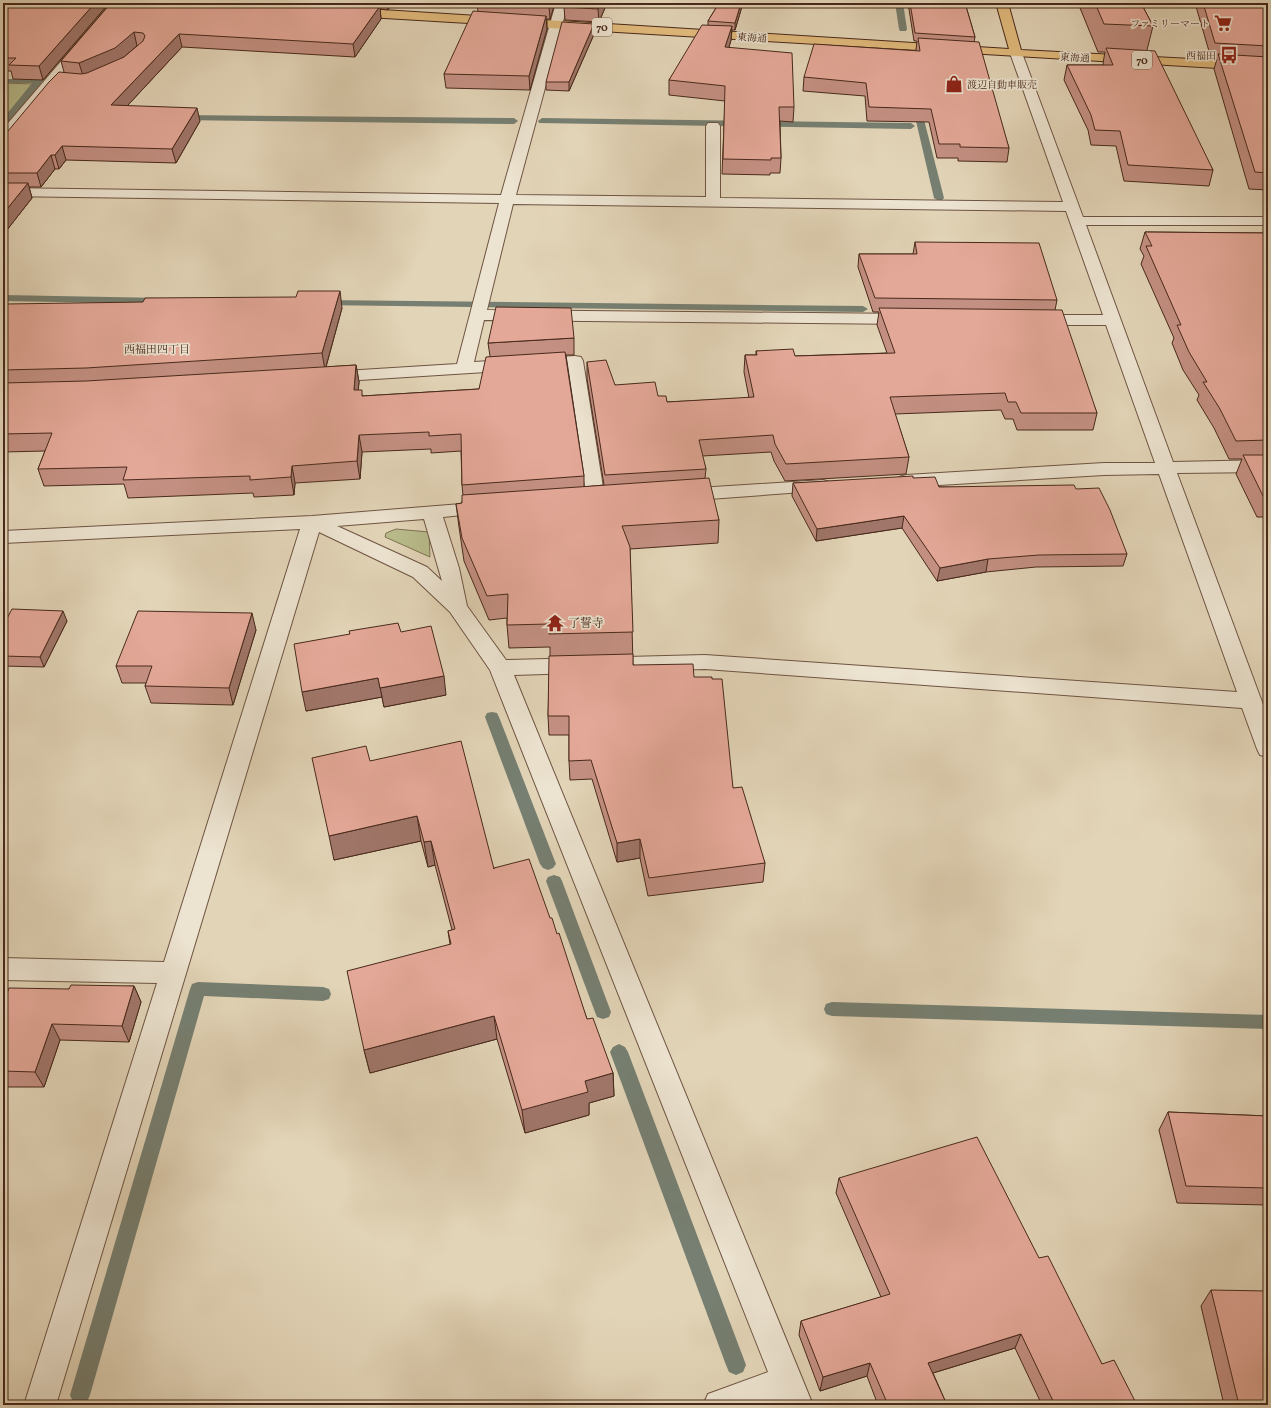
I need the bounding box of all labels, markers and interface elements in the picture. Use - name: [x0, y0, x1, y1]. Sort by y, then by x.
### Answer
- supermarket icon: ファミリーマート: [1213, 13, 1233, 33]
- place label: ファミリーマート: [1130, 17, 1210, 31]
- road number: 70: [592, 18, 612, 36]
- street label: 東海通: [736, 30, 767, 46]
- bus stop icon: 西福田: [1219, 45, 1239, 65]
- place label: 西福田: [1186, 49, 1216, 63]
- street label: 東海通: [1060, 50, 1090, 66]
- road number: 70: [1132, 51, 1152, 69]
- shop icon: 渡辺自動車販売: [944, 74, 964, 94]
- place label: 渡辺自動車販売: [967, 78, 1037, 92]
- district label: 西福田四丁目: [124, 343, 190, 358]
- temple icon: 了誓寺: [545, 613, 565, 633]
- place label: 了誓寺: [568, 616, 604, 632]

